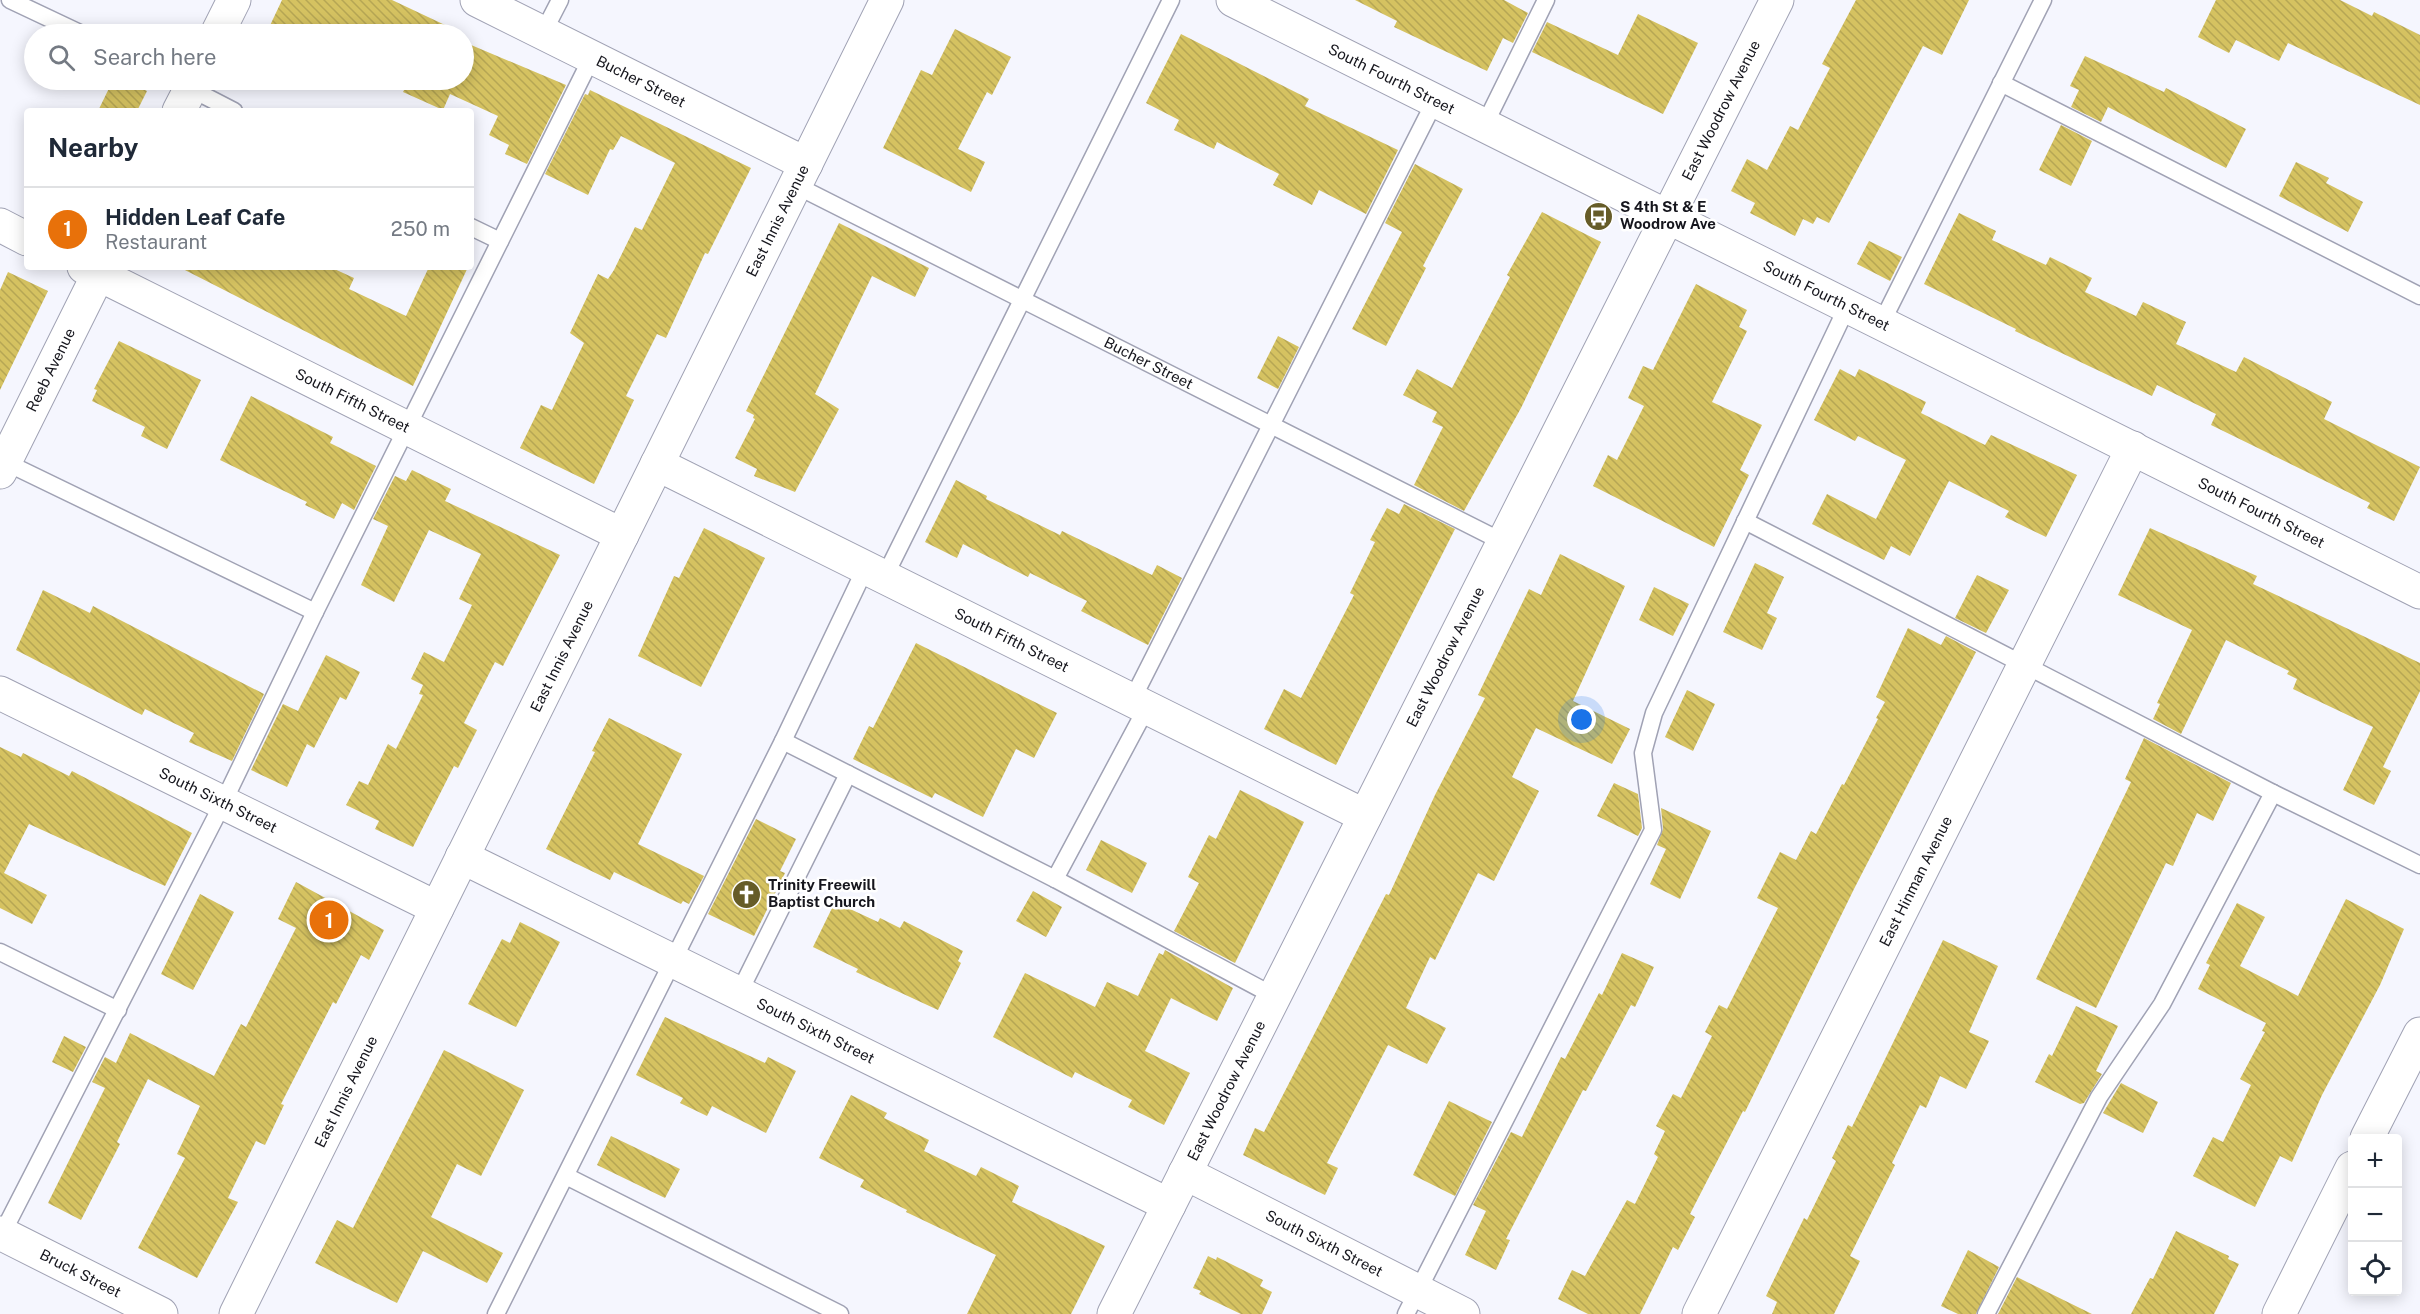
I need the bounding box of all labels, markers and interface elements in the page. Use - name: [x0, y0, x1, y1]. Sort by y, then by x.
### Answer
- search box: [24, 24, 474, 90]
- street label: East Woodrow Avenue: [1678, 37, 1763, 183]
- street label: South Fourth Street: [1326, 40, 1458, 117]
- icon: search: [45, 41, 78, 74]
- text: Search here: [93, 44, 217, 70]
- street label: Bucher Street: [594, 52, 689, 111]
- text: Nearby: [48, 132, 138, 163]
- street label: East Innis Avenue: [742, 162, 812, 279]
- place label: S 4th St & E Woodrow Ave: [1620, 198, 1716, 232]
- bus stop icon: S 4th St & E Woodrow Ave: [1583, 200, 1615, 232]
- text: Hidden Leaf Cafe: [105, 204, 286, 230]
- text: 1: [63, 217, 72, 241]
- text: 250 m: [391, 217, 450, 241]
- text: Restaurant: [105, 230, 207, 254]
- street label: South Fourth Street: [1761, 257, 1893, 334]
- street label: Reeb Avenue: [22, 325, 78, 414]
- street label: Bucher Street: [1102, 333, 1196, 392]
- street label: South Fifth Street: [293, 365, 413, 436]
- street label: South Fourth Street: [2195, 474, 2328, 551]
- street label: East Woodrow Avenue: [1403, 584, 1488, 730]
- street label: East Innis Avenue: [527, 597, 596, 715]
- street label: South Fifth Street: [952, 604, 1072, 675]
- your location: [1567, 705, 1596, 734]
- street label: South Sixth Street: [156, 764, 280, 836]
- street label: East Hinman Avenue: [1876, 813, 1955, 949]
- place label: Trinity Freewill Baptist Church: [768, 876, 876, 910]
- church icon: Trinity Freewill Baptist Church: [731, 878, 763, 910]
- pin: 1: [310, 898, 348, 942]
- street label: South Sixth Street: [754, 994, 878, 1067]
- street label: East Woodrow Avenue: [1184, 1018, 1269, 1163]
- street label: East Innis Avenue: [311, 1033, 380, 1150]
- map controls: [2348, 1134, 2402, 1296]
- button: +: [2348, 1134, 2402, 1188]
- button: −: [2348, 1188, 2402, 1242]
- street label: South Sixth Street: [1263, 1206, 1386, 1280]
- button: locate: [2348, 1242, 2402, 1296]
- street label: Bruck Street: [37, 1245, 124, 1301]

